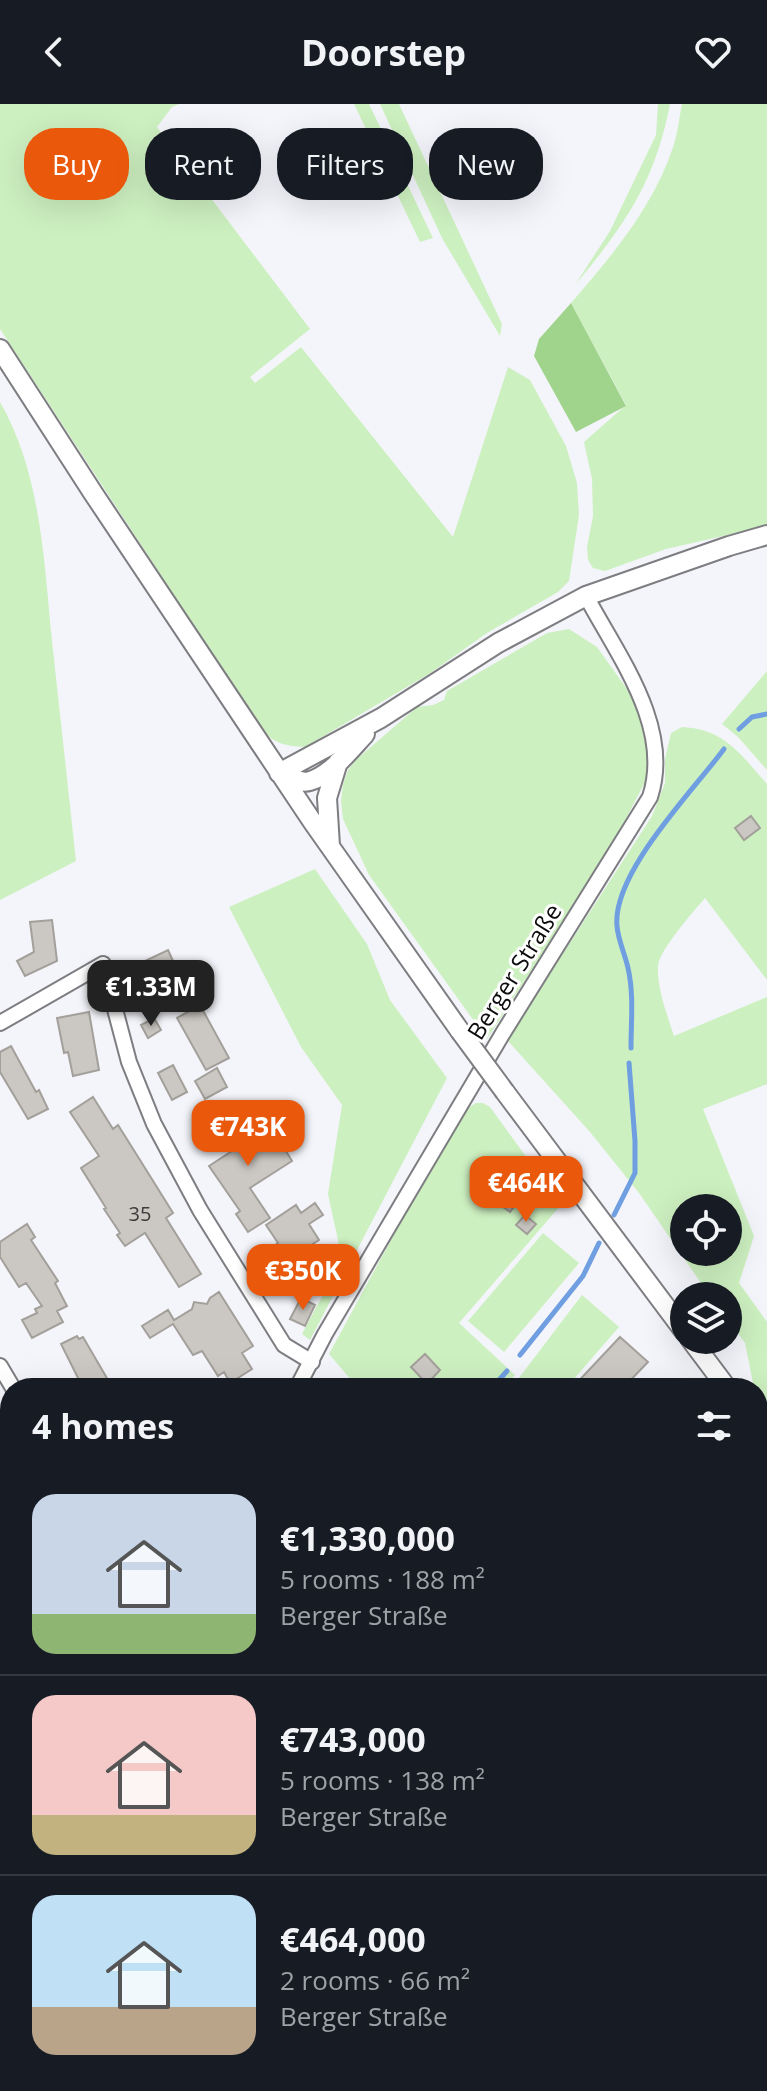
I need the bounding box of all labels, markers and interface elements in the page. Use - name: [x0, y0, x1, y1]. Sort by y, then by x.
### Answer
- text: Doorstep: [301, 28, 466, 77]
- icon: back: [32, 30, 76, 74]
- icon: heart: [691, 30, 735, 74]
- chip: Buy: [24, 128, 129, 200]
- chip: Rent: [145, 128, 261, 200]
- chip: Filters: [277, 128, 413, 200]
- chip: New: [429, 128, 543, 200]
- street label: Berger Straße: [459, 897, 569, 1046]
- pin: €1.33M: [86, 960, 216, 1028]
- text: €1.33M: [105, 968, 197, 1004]
- pin: €743K: [192, 1100, 304, 1168]
- text: €743K: [210, 1108, 286, 1144]
- pin: €464K: [470, 1156, 582, 1224]
- text: €464K: [488, 1164, 564, 1200]
- map controls: [670, 1194, 742, 1354]
- button: locate: [670, 1194, 742, 1266]
- house number: 35: [129, 1200, 151, 1227]
- pin: €350K: [247, 1244, 359, 1312]
- text: €350K: [265, 1252, 341, 1288]
- button: layers: [670, 1282, 742, 1354]
- text: 4 homes: [32, 1403, 174, 1449]
- icon: filters: [692, 1404, 736, 1448]
- text: €1,330,000: [280, 1515, 455, 1561]
- icon: home: [96, 1526, 192, 1622]
- text: 5 rooms · 188 m²: [280, 1561, 485, 1597]
- text: Berger Straße: [280, 1597, 448, 1633]
- text: €743,000: [280, 1716, 426, 1762]
- icon: home: [96, 1727, 192, 1823]
- text: 5 rooms · 138 m²: [280, 1762, 485, 1798]
- text: Berger Straße: [280, 1798, 448, 1834]
- text: €464,000: [280, 1916, 426, 1962]
- icon: home: [96, 1927, 192, 2023]
- text: 2 rooms · 66 m²: [280, 1962, 470, 1998]
- text: Berger Straße: [280, 1998, 448, 2034]

